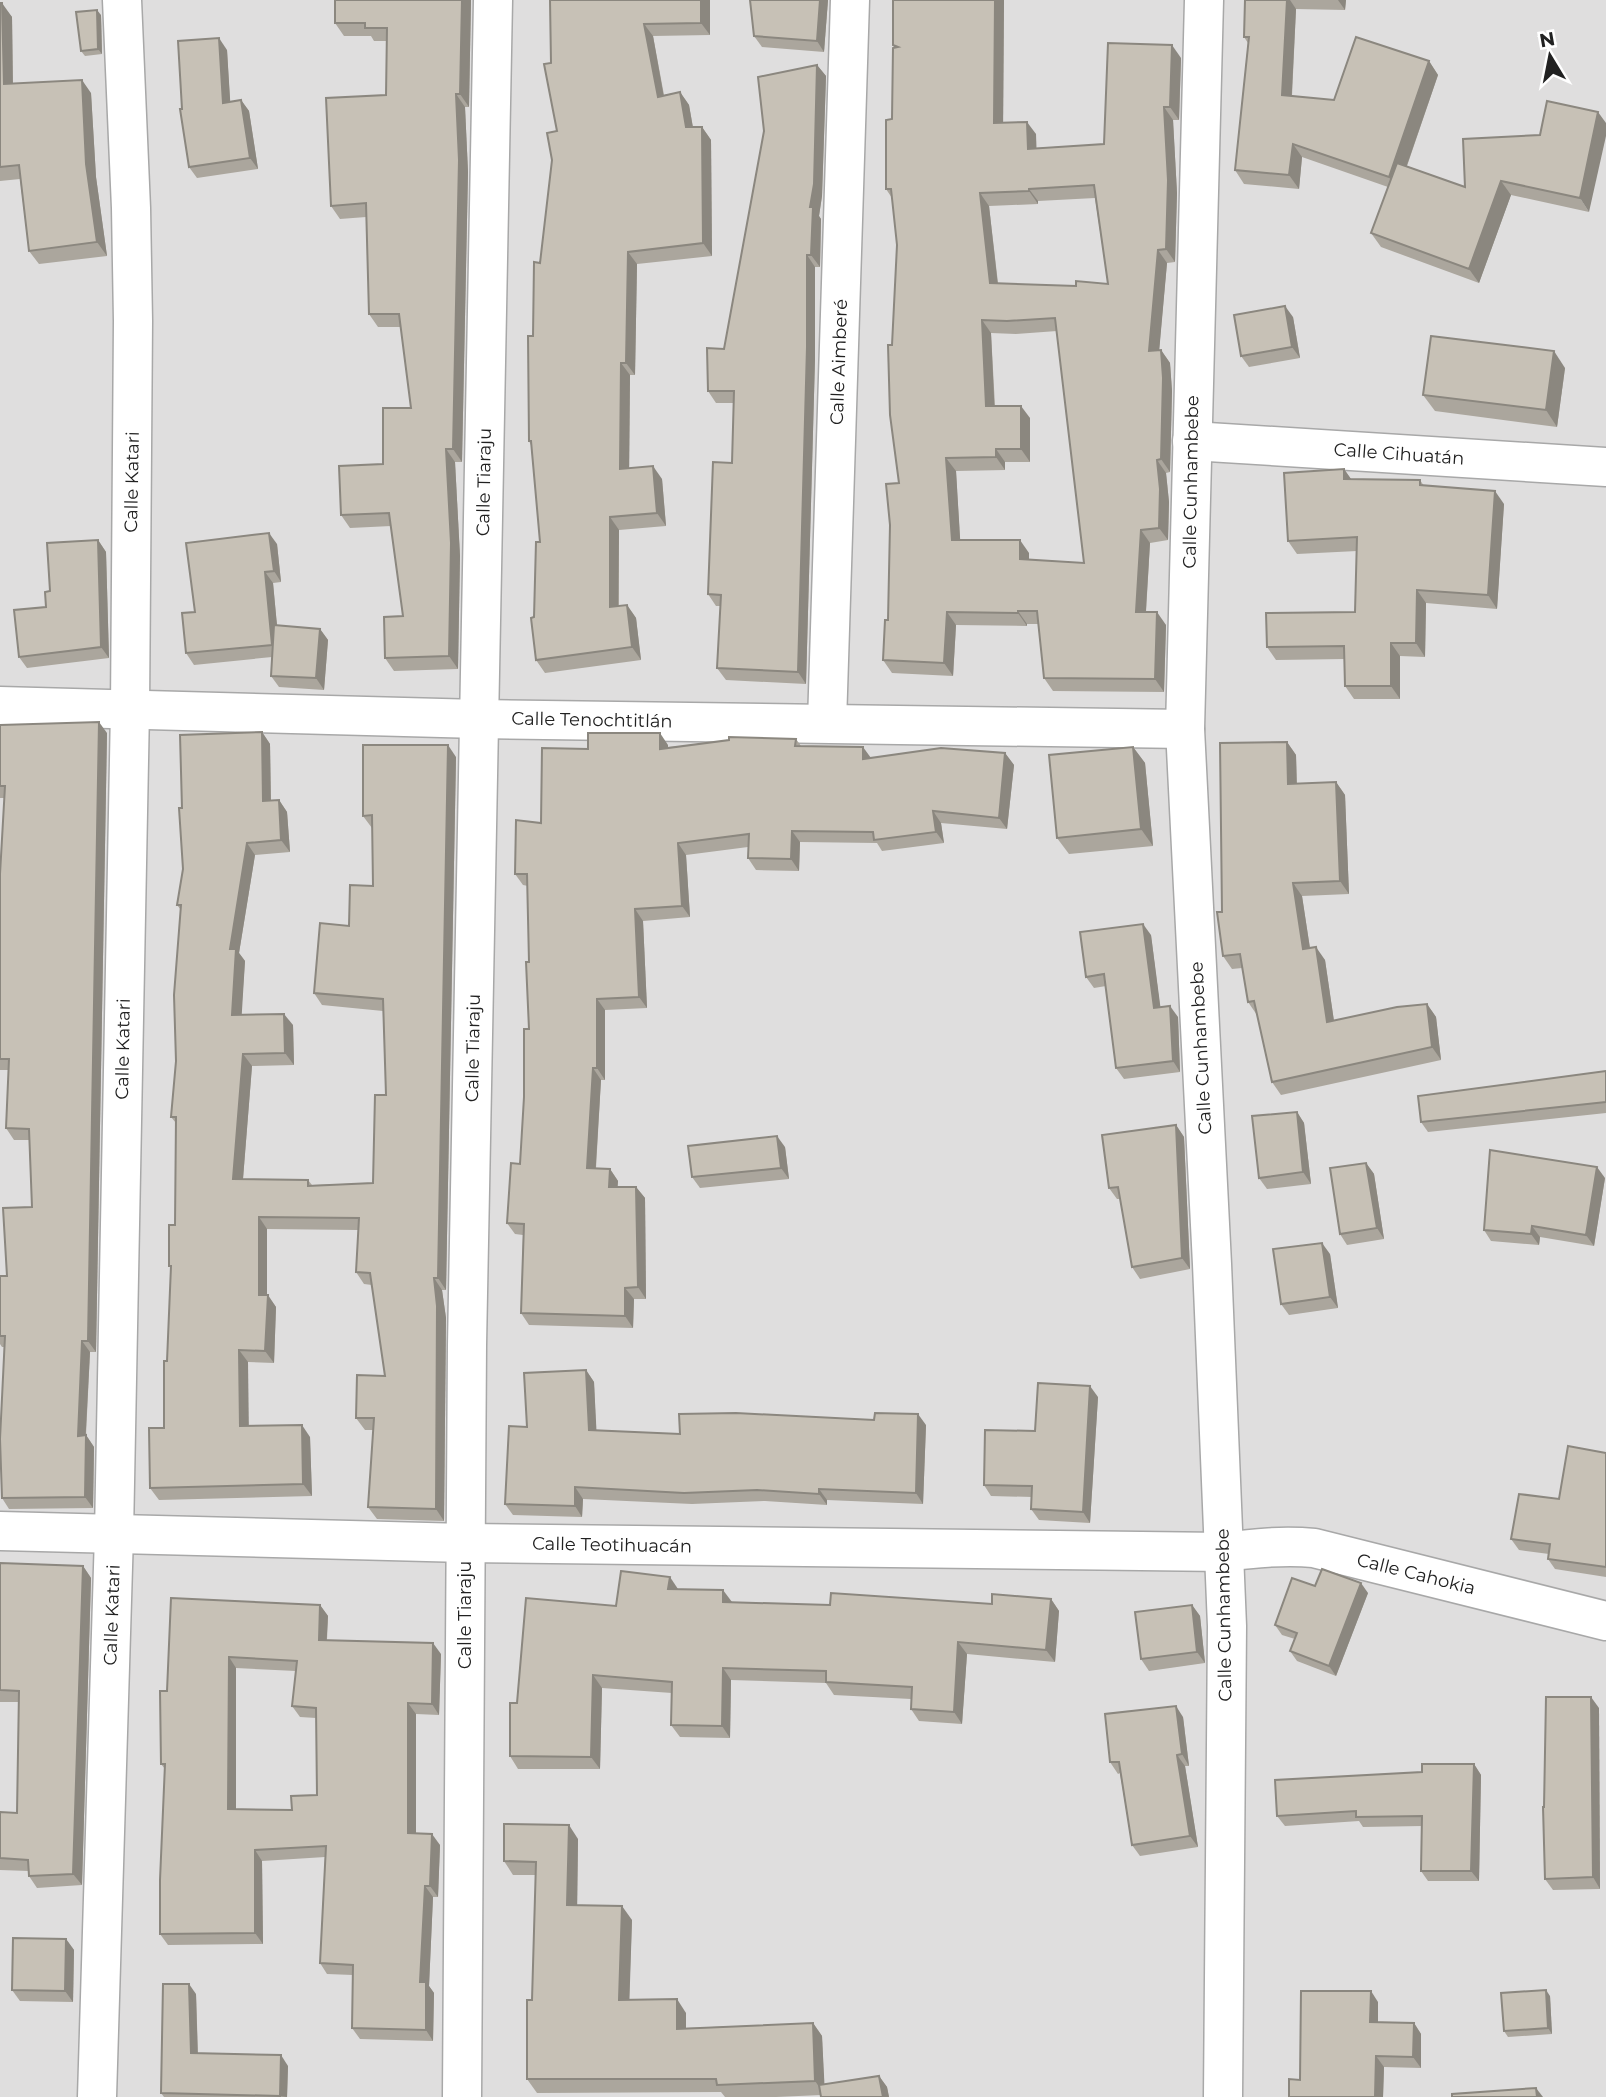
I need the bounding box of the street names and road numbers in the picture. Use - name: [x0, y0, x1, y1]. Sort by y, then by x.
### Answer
- street label: Calle Aimberé: [826, 298, 852, 425]
- street label: Calle Cunhambebe: [1178, 395, 1204, 569]
- street label: Calle Tiaraju: [472, 428, 496, 536]
- street label: Calle Katari: [120, 431, 144, 533]
- street label: Calle Cihuatán: [1333, 438, 1465, 470]
- street label: Calle Tenochtitlán: [511, 708, 673, 732]
- street label: Calle Cunhambebe: [1185, 961, 1217, 1135]
- street label: Calle Tiaraju: [461, 994, 485, 1102]
- street label: Calle Katari: [111, 998, 135, 1100]
- street label: Calle Cunhambebe: [1211, 1528, 1237, 1702]
- street label: Calle Teotihuacán: [532, 1533, 692, 1557]
- street label: Calle Cahokia: [1354, 1549, 1478, 1599]
- street label: Calle Tiaraju: [454, 1561, 476, 1669]
- street label: Calle Katari: [99, 1564, 125, 1666]

